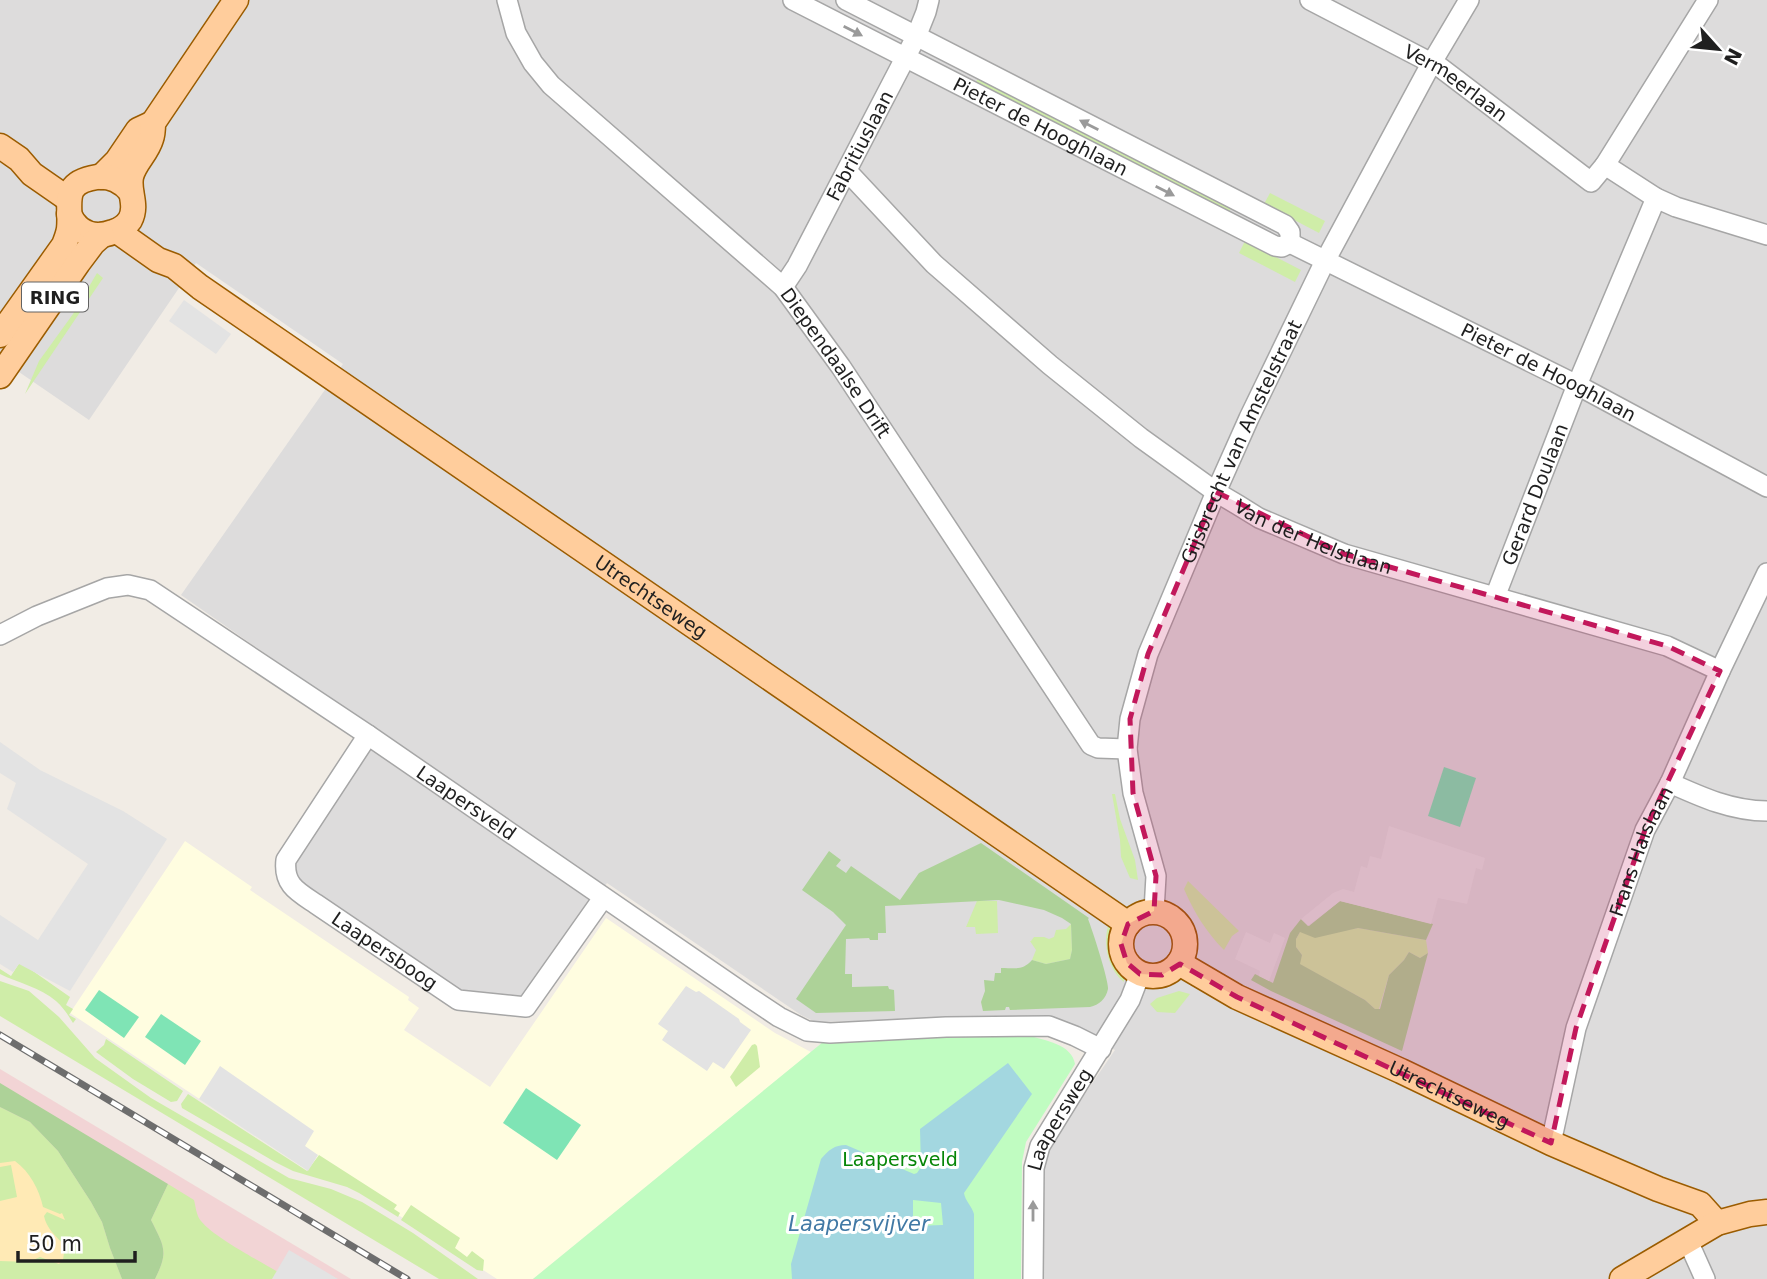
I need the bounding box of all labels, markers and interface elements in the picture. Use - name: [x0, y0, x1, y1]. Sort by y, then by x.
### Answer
- north arrow: [1683, 14, 1753, 84]
- one-way arrow: [843, 26, 863, 37]
- street label: Vermeerlaan: [1400, 40, 1512, 126]
- text: N: [1720, 45, 1747, 69]
- street label: Pieter de Hooghlaan: [950, 73, 1132, 180]
- street label: Fabritiuslaan: [822, 87, 897, 204]
- one-way arrow: [1079, 119, 1099, 130]
- one-way arrow: [1155, 185, 1175, 196]
- road number: RING: [22, 282, 88, 312]
- street label: Diependaalse Drift: [776, 283, 895, 442]
- street label: Gijsbrecht van Amstelstraat: [1176, 316, 1306, 567]
- street label: Pieter de Hooghlaan: [1458, 318, 1640, 426]
- street label: Gerard Doulaan: [1497, 420, 1572, 569]
- street label: Van der Helstlaan: [1231, 495, 1394, 578]
- street label: Utrechtseweg: [591, 550, 712, 643]
- street label: Laapersveld: [413, 761, 520, 845]
- street label: Frans Halslaan: [1605, 782, 1677, 919]
- street label: Laapersboog: [328, 907, 442, 994]
- street label: Utrechtseweg: [1386, 1056, 1514, 1133]
- street label: Laapersweg: [1023, 1064, 1096, 1173]
- park label: Laapersveld: [842, 1148, 958, 1170]
- one-way arrow: [1027, 1200, 1039, 1222]
- water label: Laapersvijver: [788, 1212, 931, 1236]
- scale bar: [18, 1220, 135, 1264]
- text: 50 m: [28, 1232, 82, 1256]

